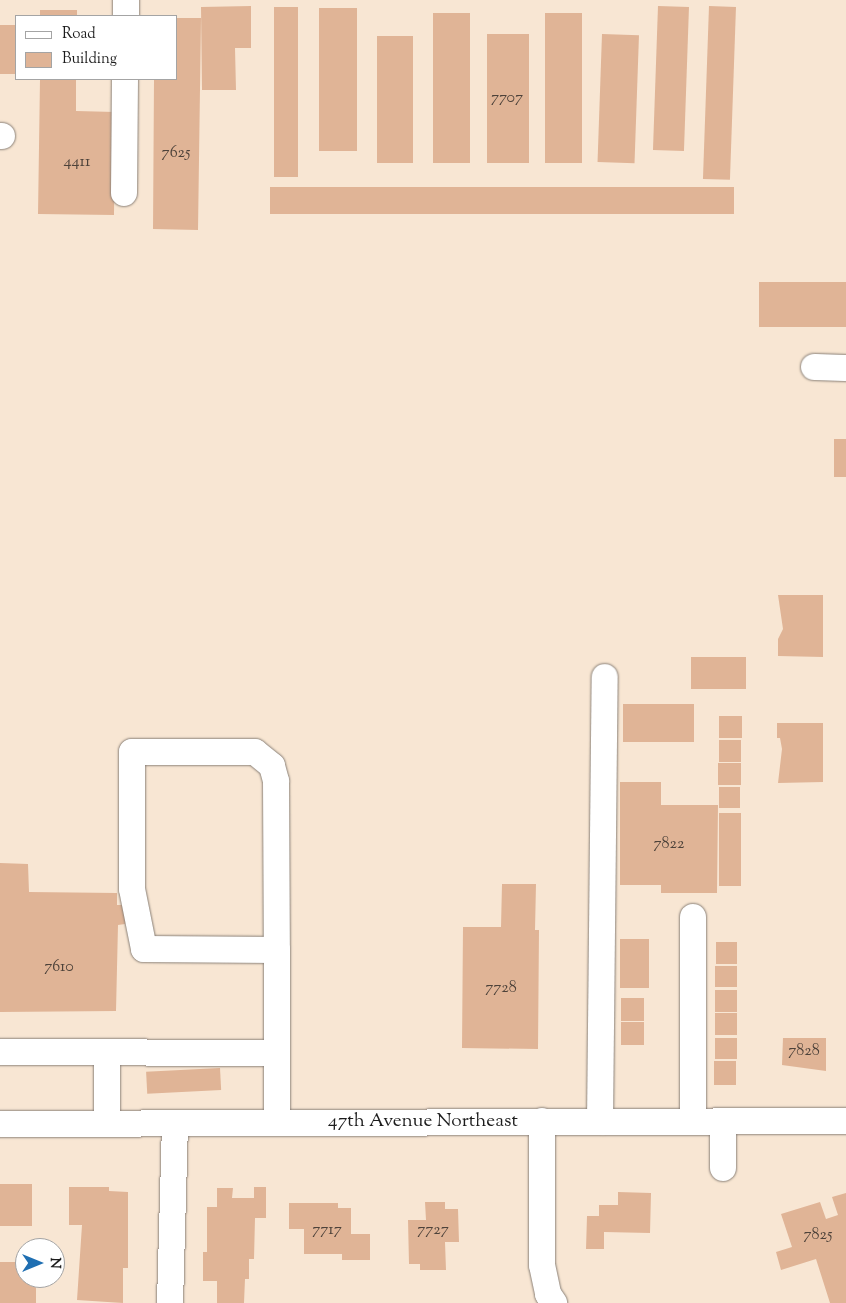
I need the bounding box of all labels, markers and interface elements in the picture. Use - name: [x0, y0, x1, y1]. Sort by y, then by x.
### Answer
- legend: [15, 15, 178, 80]
- text: Road: [62, 24, 96, 45]
- text: Building: [62, 49, 117, 70]
- house number: 7707: [491, 89, 523, 109]
- house number: 7625: [162, 144, 190, 164]
- house number: 4411: [63, 153, 91, 173]
- house number: 7822: [654, 835, 684, 855]
- house number: 7610: [44, 958, 74, 978]
- house number: 7728: [485, 979, 517, 999]
- house number: 7828: [788, 1042, 820, 1062]
- street label: 47th Avenue Northeast: [328, 1111, 518, 1133]
- house number: 7717: [312, 1221, 342, 1241]
- house number: 7727: [417, 1221, 449, 1241]
- house number: 7825: [804, 1226, 832, 1246]
- north arrow: [15, 1238, 65, 1288]
- text: N: [44, 1257, 64, 1269]

